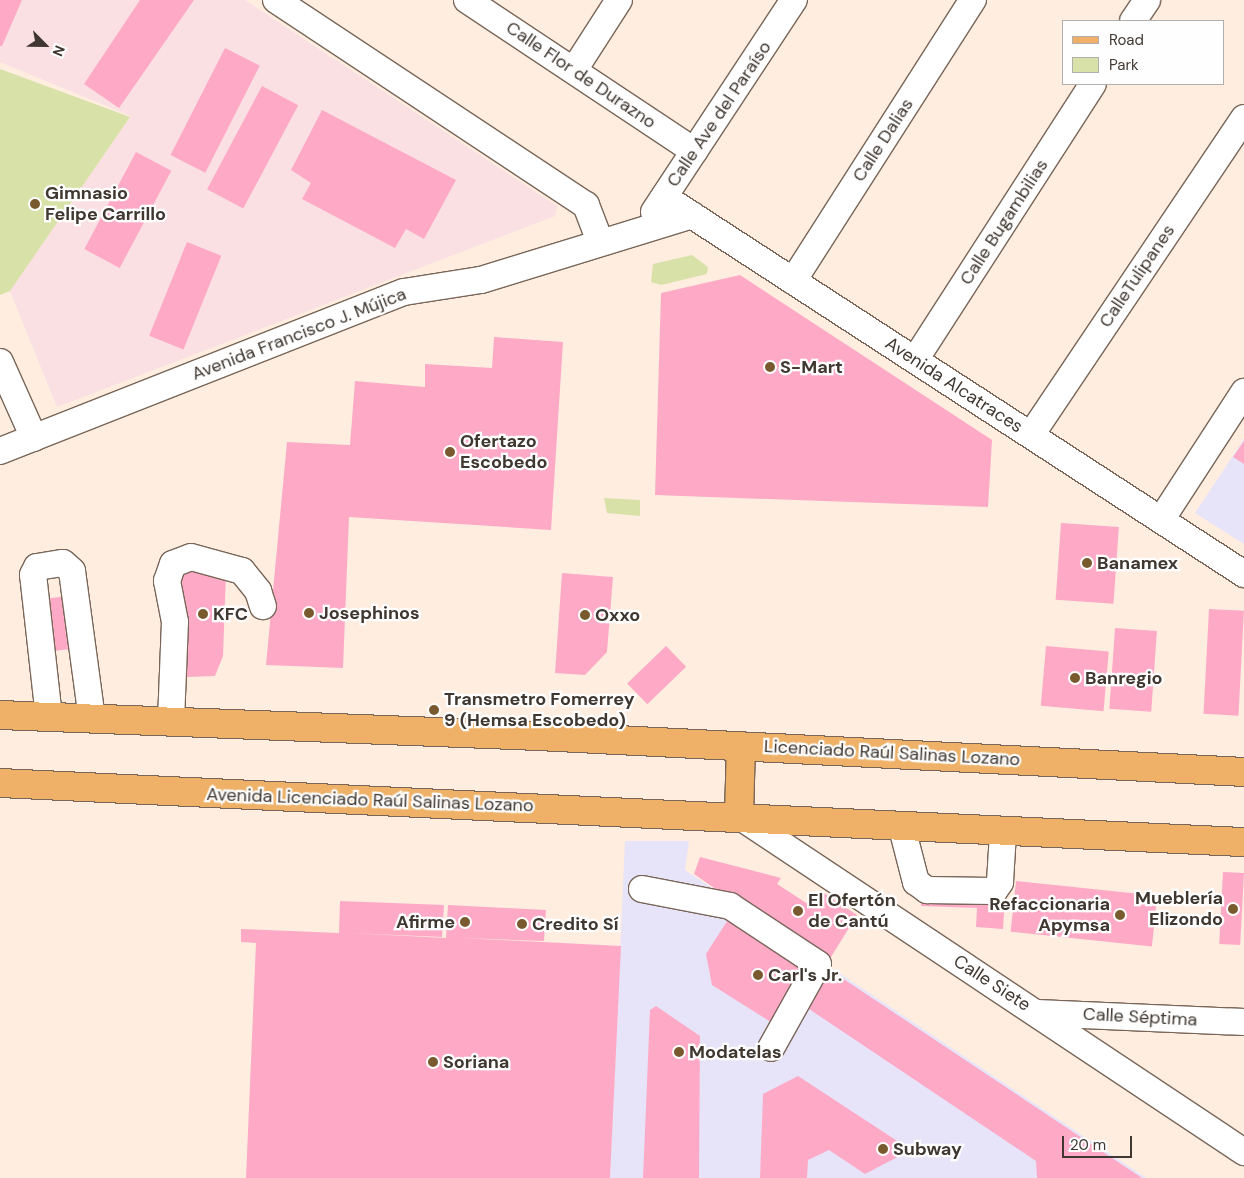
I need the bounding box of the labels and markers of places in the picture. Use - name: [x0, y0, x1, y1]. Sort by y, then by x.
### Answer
- place label: Gimnasio Felipe Carrillo: [45, 183, 166, 225]
- marker: Gimnasio Felipe Carrillo: [29, 198, 41, 210]
- place label: S-Mart: [780, 356, 843, 378]
- marker: S-Mart: [764, 361, 776, 373]
- place label: Ofertazo Escobedo: [460, 431, 547, 474]
- marker: Ofertazo Escobedo: [444, 446, 456, 458]
- place label: Banamex: [1097, 552, 1178, 574]
- marker: Banamex: [1081, 557, 1093, 569]
- place label: Josephinos: [319, 602, 420, 624]
- place label: KFC: [213, 603, 248, 625]
- place label: Oxxo: [595, 604, 640, 626]
- marker: Josephinos: [303, 607, 315, 619]
- marker: KFC: [197, 608, 209, 620]
- marker: Oxxo: [579, 609, 591, 621]
- place label: Banregio: [1085, 667, 1163, 689]
- marker: Banregio: [1069, 672, 1081, 684]
- place label: Transmetro Fomerrey 9 (Hemsa Escobedo): [444, 689, 634, 732]
- marker: Transmetro Fomerrey 9 (Hemsa Escobedo): [428, 704, 440, 716]
- place label: Mueblería Elizondo: [1135, 888, 1223, 931]
- place label: El Ofertón de Cantú: [808, 890, 896, 932]
- place label: Refaccionaria Apymsa: [989, 894, 1110, 936]
- marker: Mueblería Elizondo: [1227, 903, 1239, 915]
- marker: El Ofertón de Cantú: [792, 905, 804, 917]
- marker: Refaccionaria Apymsa: [1114, 909, 1126, 921]
- place label: Afirme: [396, 911, 455, 933]
- place label: Credito Sí: [532, 913, 619, 935]
- marker: Afirme: [459, 916, 471, 928]
- marker: Credito Sí: [516, 918, 528, 930]
- place label: Carl's Jr.: [768, 964, 842, 986]
- marker: Carl's Jr.: [752, 969, 764, 981]
- place label: Modatelas: [689, 1041, 781, 1063]
- marker: Modatelas: [673, 1046, 685, 1058]
- place label: Soriana: [443, 1051, 509, 1073]
- marker: Soriana: [427, 1056, 439, 1068]
- place label: Subway: [893, 1138, 962, 1160]
- marker: Subway: [877, 1143, 889, 1155]

